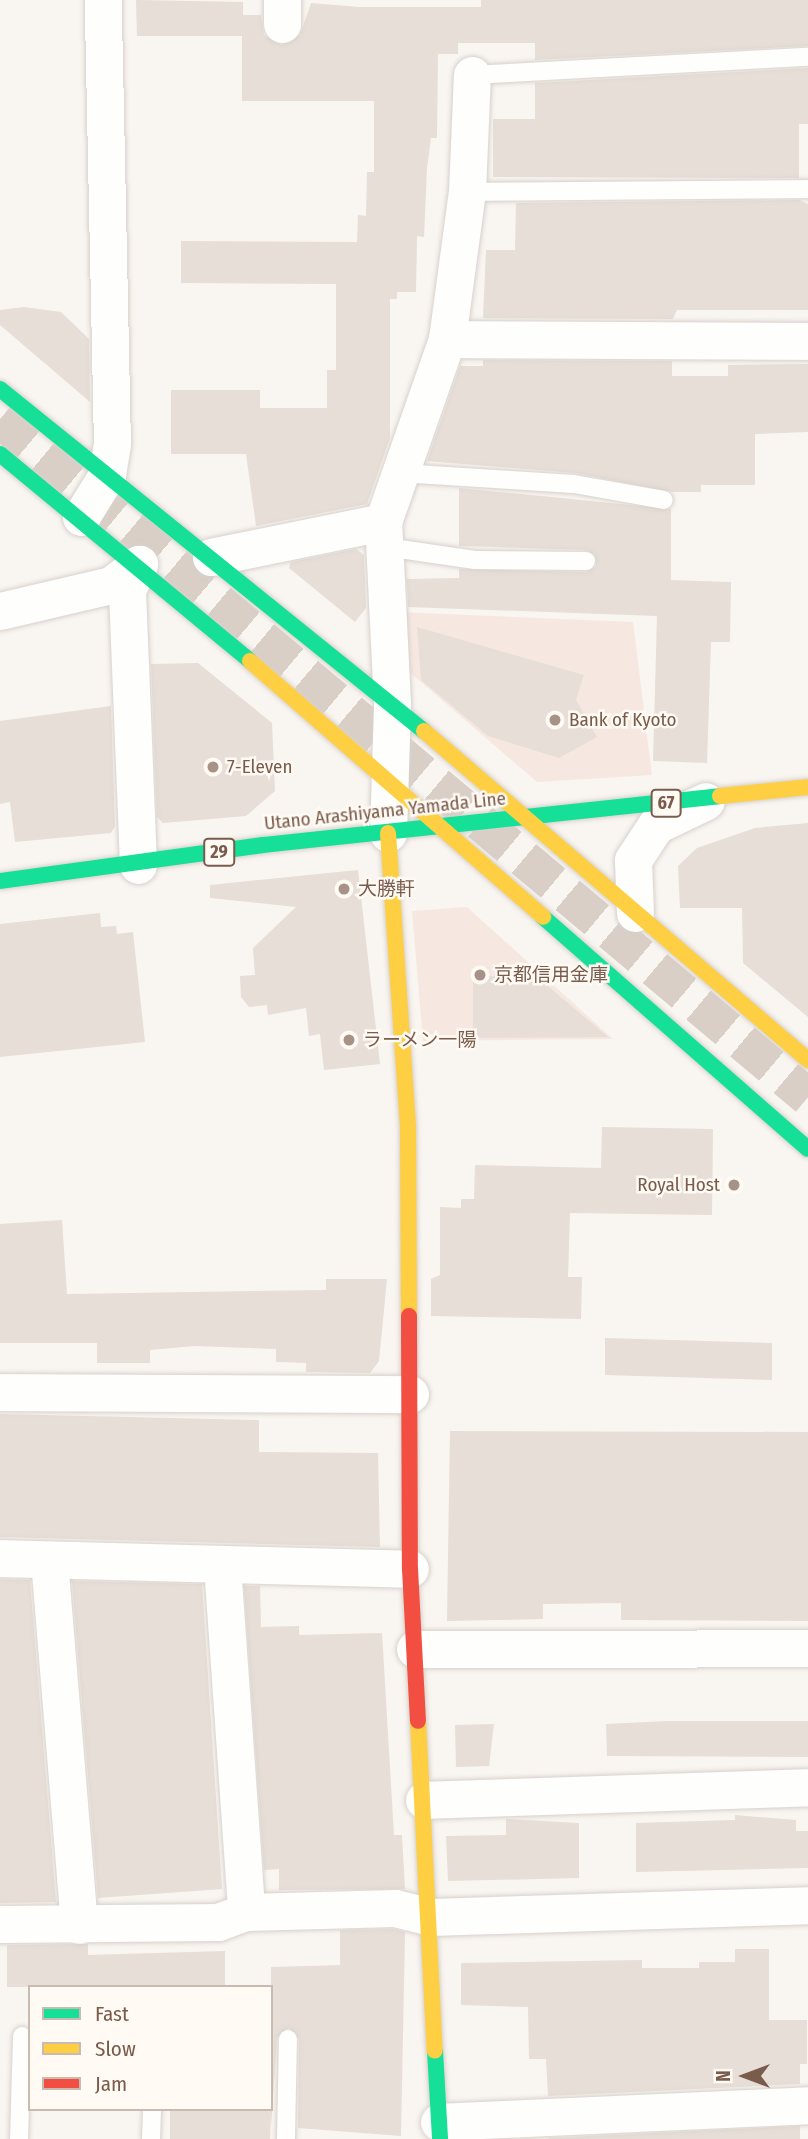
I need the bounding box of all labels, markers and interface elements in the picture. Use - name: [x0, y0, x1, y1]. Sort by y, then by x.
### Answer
- place label: Bank of Kyoto: [569, 709, 677, 731]
- marker: Bank of Kyoto: [547, 712, 563, 728]
- place label: 7-Eleven: [227, 756, 292, 778]
- marker: 7-Eleven: [205, 759, 221, 775]
- street label: Utano Arashiyama Yamada Line: [263, 787, 507, 835]
- road number: 67: [650, 788, 682, 818]
- road number: 29: [202, 838, 236, 866]
- place label: 大勝軒: [358, 878, 415, 900]
- marker: 大勝軒: [336, 881, 352, 897]
- place label: 京都信用金庫: [494, 964, 608, 986]
- marker: 京都信用金庫: [472, 967, 488, 983]
- place label: ラーメン一陽: [363, 1029, 477, 1051]
- marker: ラーメン一陽: [341, 1032, 357, 1048]
- place label: Royal Host: [637, 1174, 720, 1196]
- marker: Royal Host: [726, 1177, 742, 1193]
- legend: [28, 1985, 273, 2111]
- text: Fast: [95, 2001, 129, 2027]
- text: Slow: [95, 2036, 136, 2062]
- north arrow: [710, 2041, 780, 2111]
- text: N: [712, 2070, 735, 2082]
- text: Jam: [95, 2071, 127, 2097]

